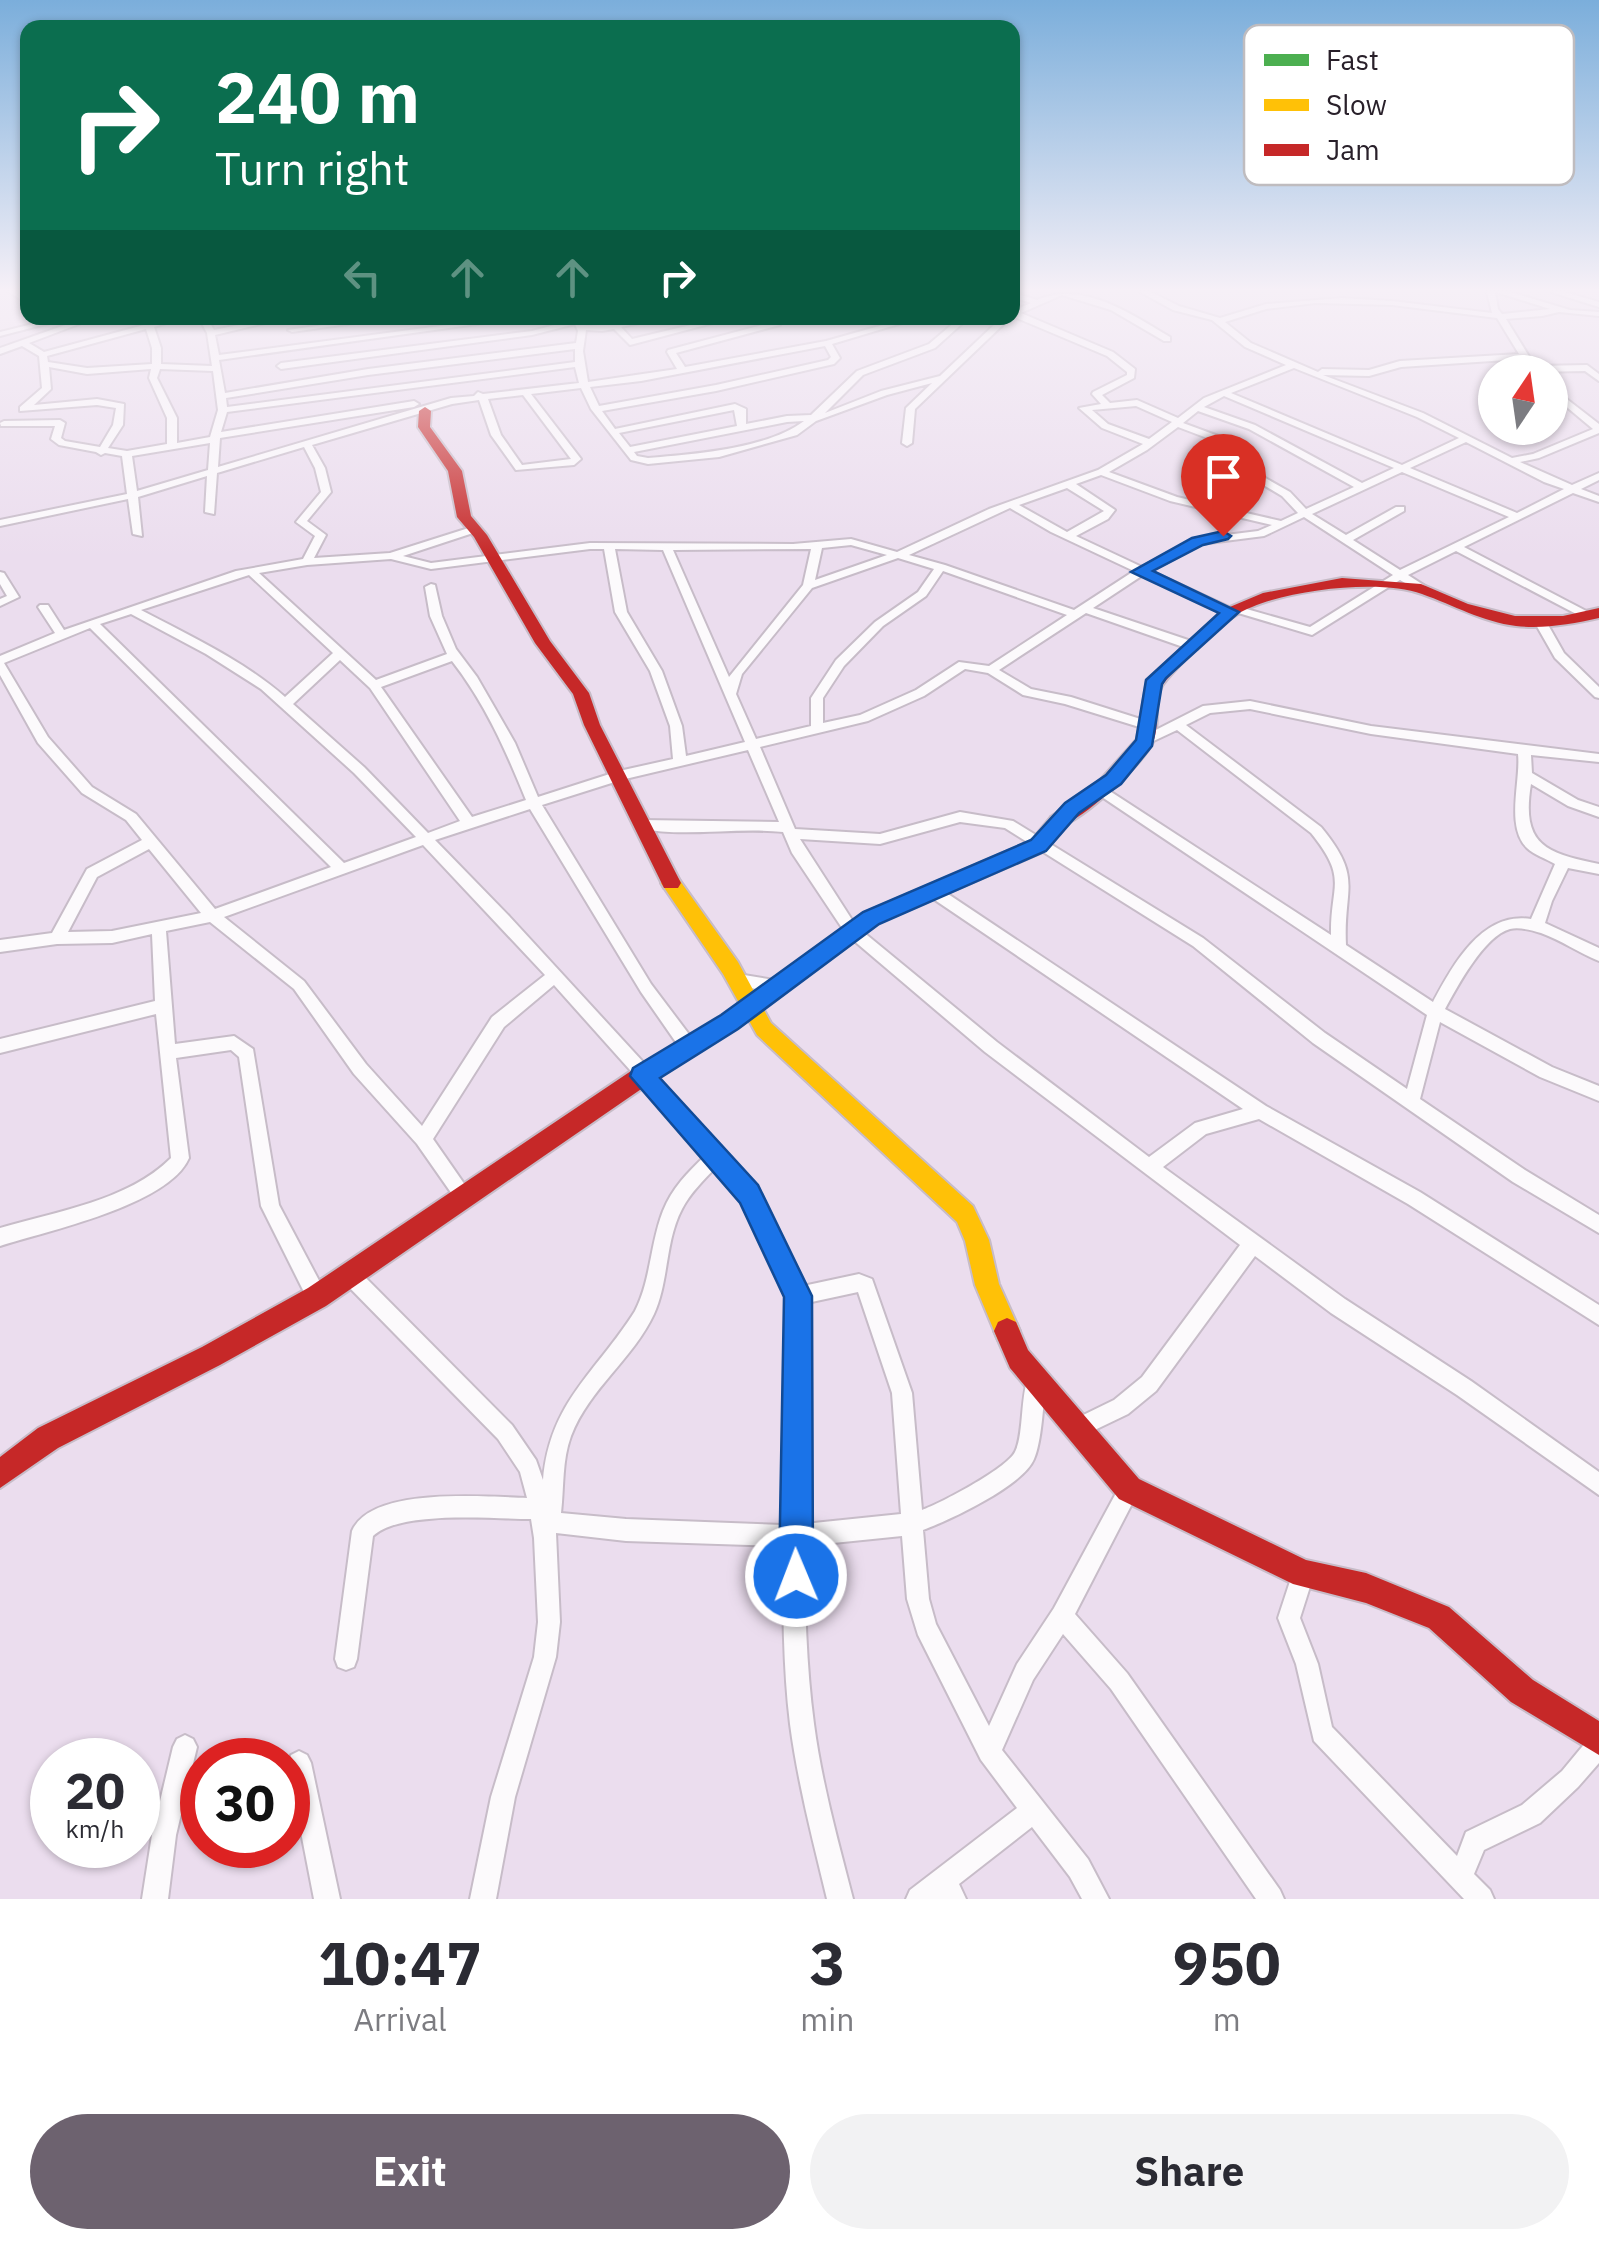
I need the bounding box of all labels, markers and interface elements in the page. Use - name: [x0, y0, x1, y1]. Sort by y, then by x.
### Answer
- legend: [1244, 25, 1574, 185]
- text: Fast: [1326, 41, 1379, 78]
- text: 240 m: [215, 51, 420, 142]
- icon: right: [50, 60, 180, 190]
- text: Slow: [1326, 86, 1387, 123]
- text: Jam: [1326, 131, 1380, 168]
- text: Turn right: [215, 139, 410, 197]
- icon: left: [335, 250, 390, 305]
- icon: ahead: [440, 250, 495, 305]
- icon: ahead: [545, 250, 600, 305]
- icon: right: [650, 250, 705, 305]
- north arrow: [1478, 355, 1568, 445]
- map controls: [1478, 355, 1568, 445]
- pin: [1181, 434, 1266, 537]
- icon: arrive: [1196, 449, 1251, 504]
- position arrow: [744, 1524, 848, 1628]
- speed limit sign: 30: [180, 1738, 310, 1868]
- text: 20: [65, 1758, 125, 1823]
- text: km/h: [66, 1812, 124, 1845]
- text: 10:47: [318, 1923, 482, 2002]
- text: 3: [809, 1923, 845, 2002]
- text: 950: [1173, 1923, 1281, 2002]
- text: Arrival: [354, 1998, 447, 2040]
- text: min: [800, 1998, 854, 2040]
- text: m: [1213, 1998, 1241, 2040]
- button: Exit: [30, 2114, 790, 2229]
- button: Share: [810, 2114, 1569, 2229]

